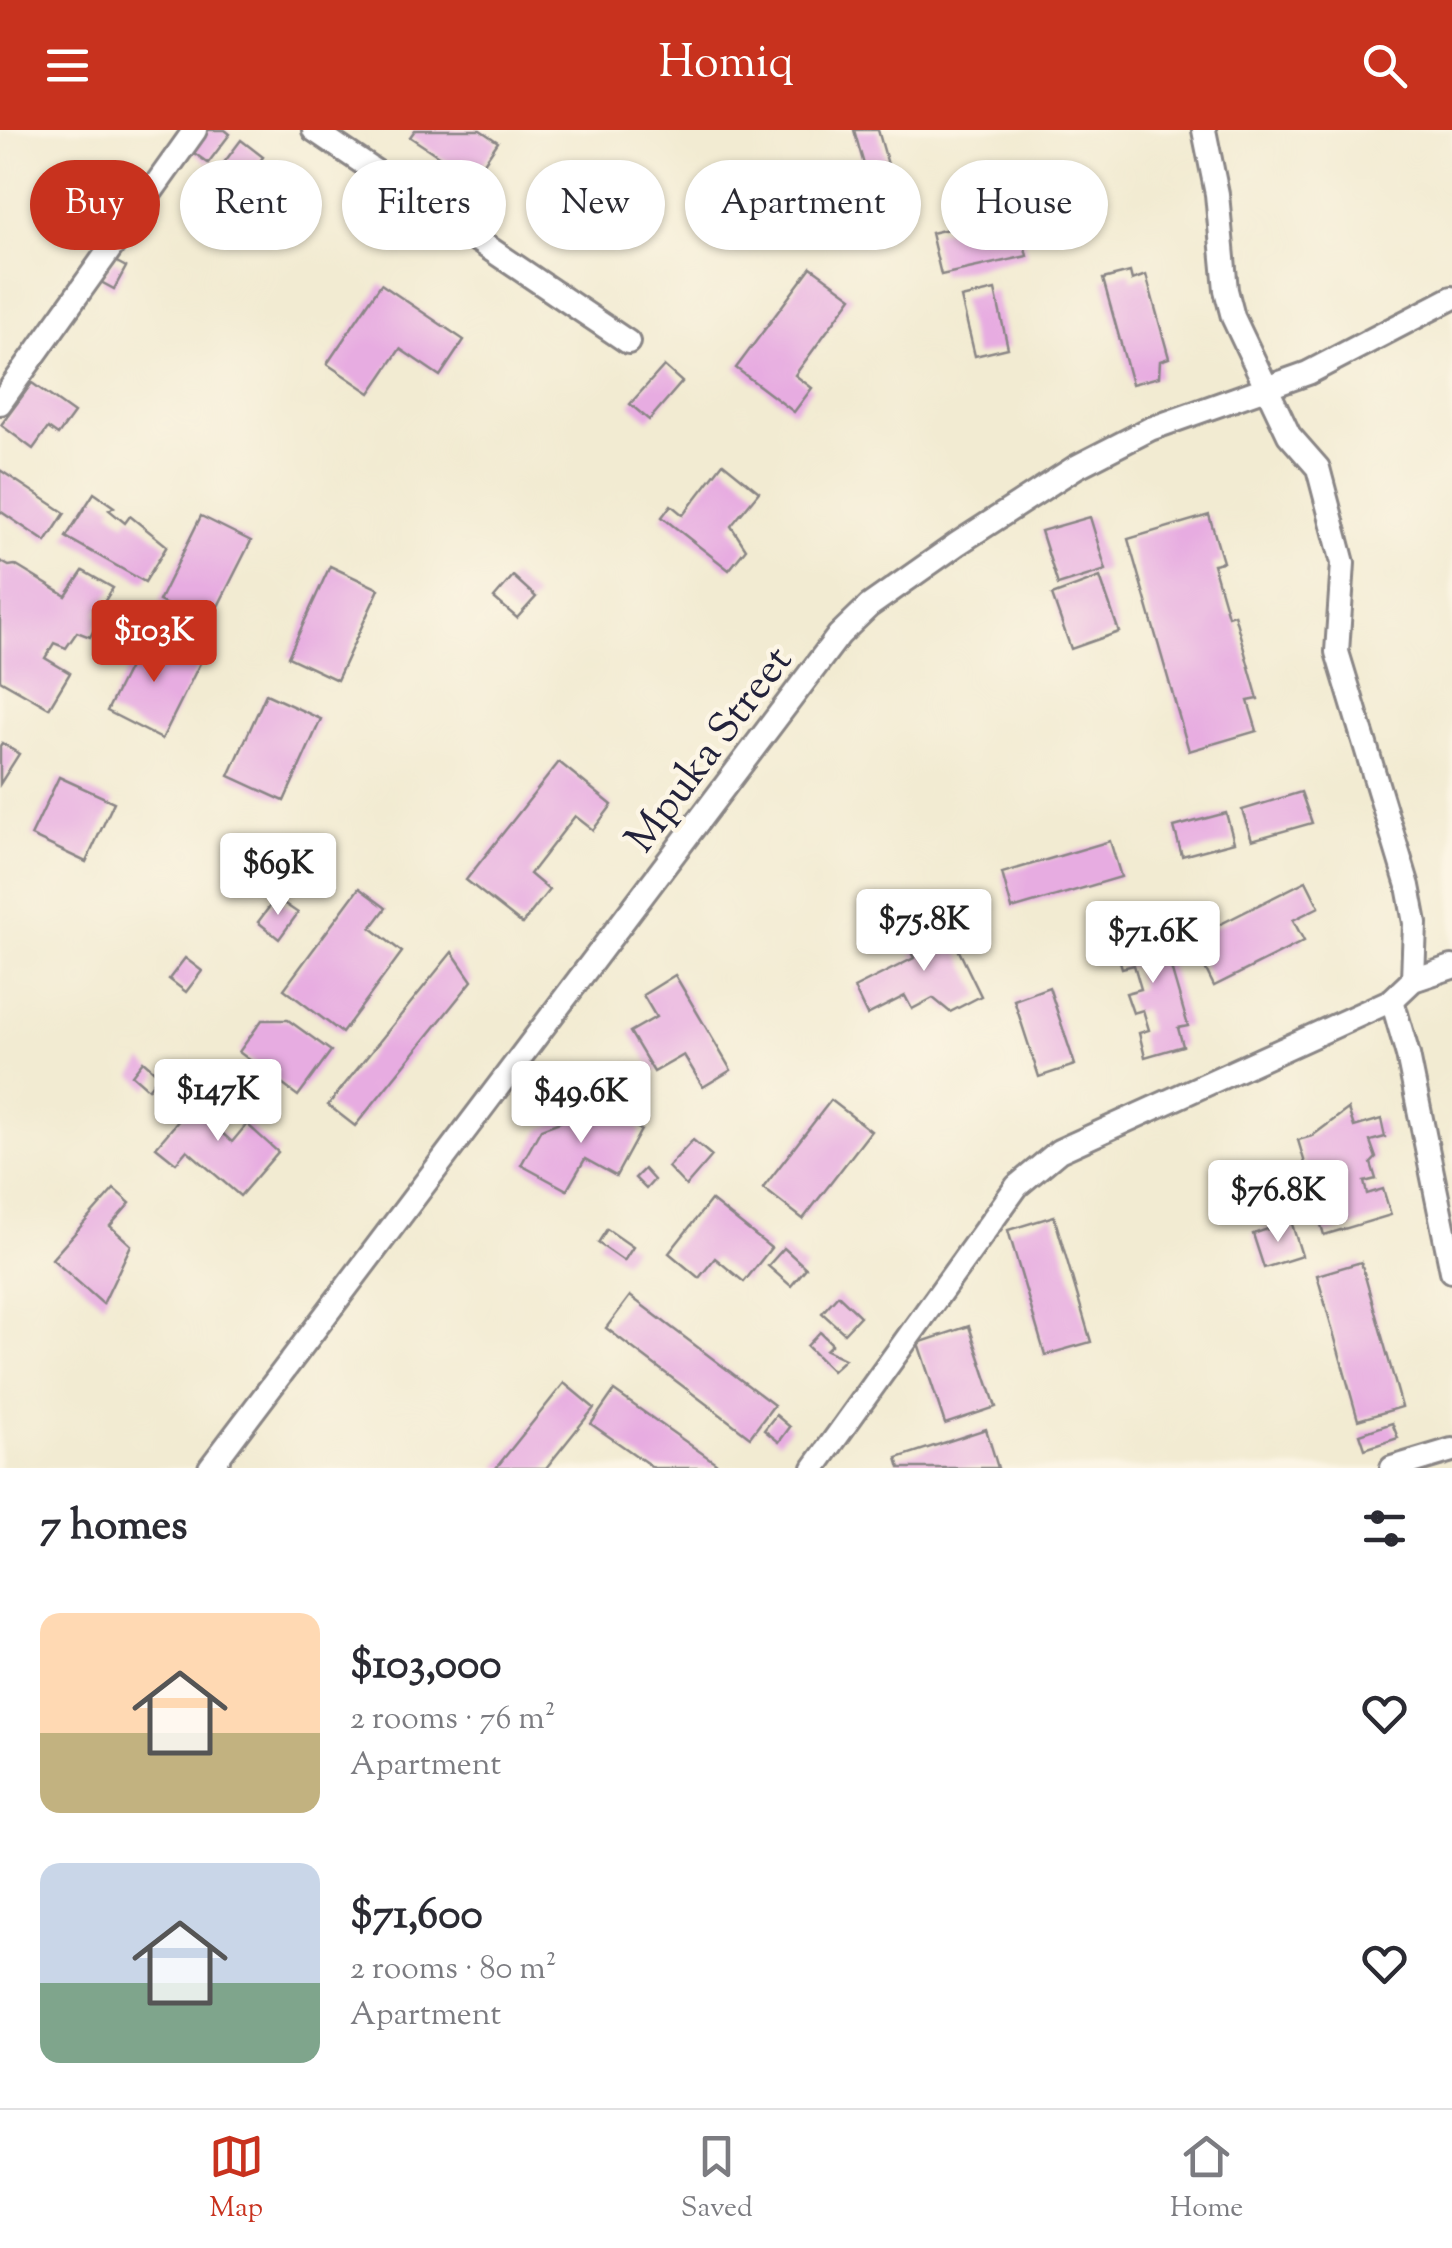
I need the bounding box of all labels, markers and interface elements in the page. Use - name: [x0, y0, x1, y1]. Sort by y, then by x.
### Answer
- text: Homiq: [658, 33, 794, 98]
- icon: menu: [40, 38, 95, 93]
- icon: search: [1357, 38, 1412, 93]
- chip: Buy: [30, 160, 160, 250]
- chip: Rent: [180, 160, 322, 250]
- chip: Filters: [342, 160, 506, 250]
- chip: New: [526, 160, 665, 250]
- chip: Apartment: [685, 160, 921, 250]
- chip: House: [941, 160, 1108, 250]
- pin: $103K: [84, 600, 224, 685]
- text: $103K: [114, 609, 194, 655]
- street label: Mpuka Street: [613, 635, 809, 867]
- pin: $69K: [219, 833, 337, 918]
- text: $69K: [242, 842, 314, 888]
- pin: $75.8K: [843, 889, 1005, 974]
- text: $75.8K: [878, 898, 970, 944]
- pin: $71.6K: [1072, 901, 1234, 986]
- text: $71.6K: [1108, 910, 1198, 956]
- pin: $147K: [148, 1059, 288, 1144]
- pin: $49.6K: [500, 1061, 662, 1146]
- text: $147K: [176, 1068, 260, 1114]
- text: $49.6K: [534, 1070, 628, 1116]
- pin: $76.8K: [1197, 1160, 1359, 1245]
- text: $76.8K: [1230, 1169, 1326, 1215]
- text: 7 homes: [40, 1498, 188, 1558]
- icon: filters: [1357, 1501, 1412, 1556]
- text: $103,000: [350, 1637, 501, 1697]
- icon: home: [120, 1653, 240, 1773]
- icon: heart: [1357, 1686, 1412, 1741]
- text: 2 rooms · 76 m²: [350, 1697, 556, 1743]
- text: Apartment: [350, 1743, 501, 1789]
- text: $71,600: [350, 1887, 483, 1947]
- icon: home: [120, 1903, 240, 2023]
- icon: heart: [1357, 1936, 1412, 1991]
- text: 2 rooms · 80 m²: [350, 1947, 557, 1993]
- text: Apartment: [350, 1993, 501, 2039]
- tab: Map: [209, 2129, 264, 2229]
- tab: Saved: [681, 2129, 753, 2229]
- tab: Home: [1170, 2129, 1243, 2229]

